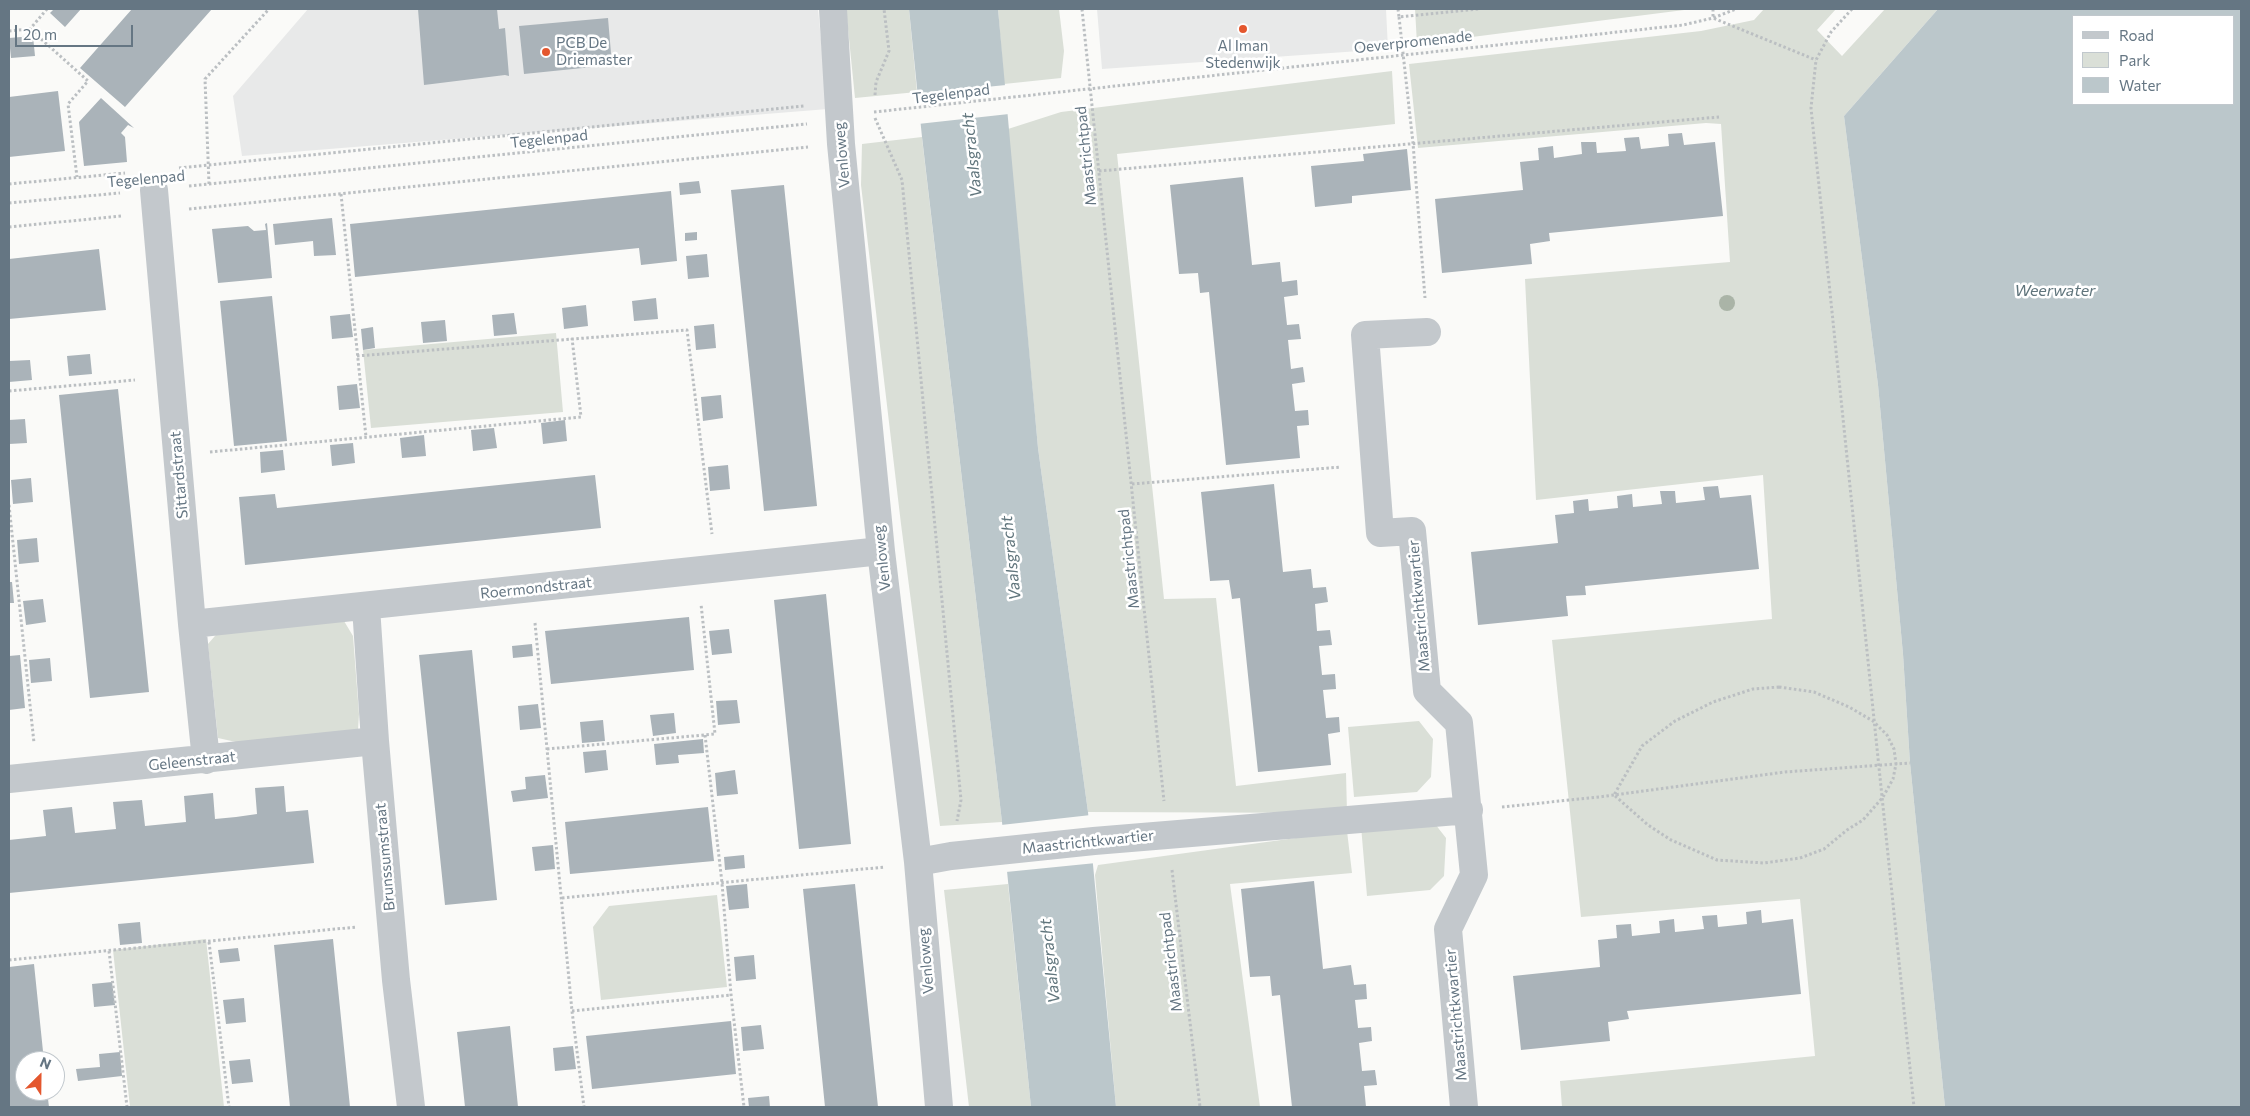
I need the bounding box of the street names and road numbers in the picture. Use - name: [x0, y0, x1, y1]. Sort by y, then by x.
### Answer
- street label: Oeverpromenade: [1353, 27, 1473, 57]
- street label: Tegelenpad: [911, 80, 991, 108]
- street label: Maastrichtpad: [1072, 105, 1100, 207]
- street label: Venloweg: [830, 121, 854, 189]
- street label: Tegelenpad: [509, 126, 589, 152]
- street label: Tegelenpad: [106, 167, 186, 191]
- street label: Sittardstraat: [166, 430, 192, 520]
- street label: Maastrichtpad: [1115, 508, 1143, 610]
- street label: Venloweg: [870, 524, 894, 592]
- street label: Maastrichtkwartier: [1404, 539, 1434, 673]
- street label: Roermondstraat: [479, 573, 593, 603]
- street label: Geleenstraat: [147, 747, 237, 775]
- street label: Brunssumstraat: [371, 802, 399, 912]
- street label: Maastrichtkwartier: [1021, 826, 1155, 858]
- street label: Maastrichtpad: [1156, 911, 1186, 1013]
- street label: Venloweg: [914, 927, 938, 995]
- street label: Maastrichtkwartier: [1441, 948, 1471, 1082]

